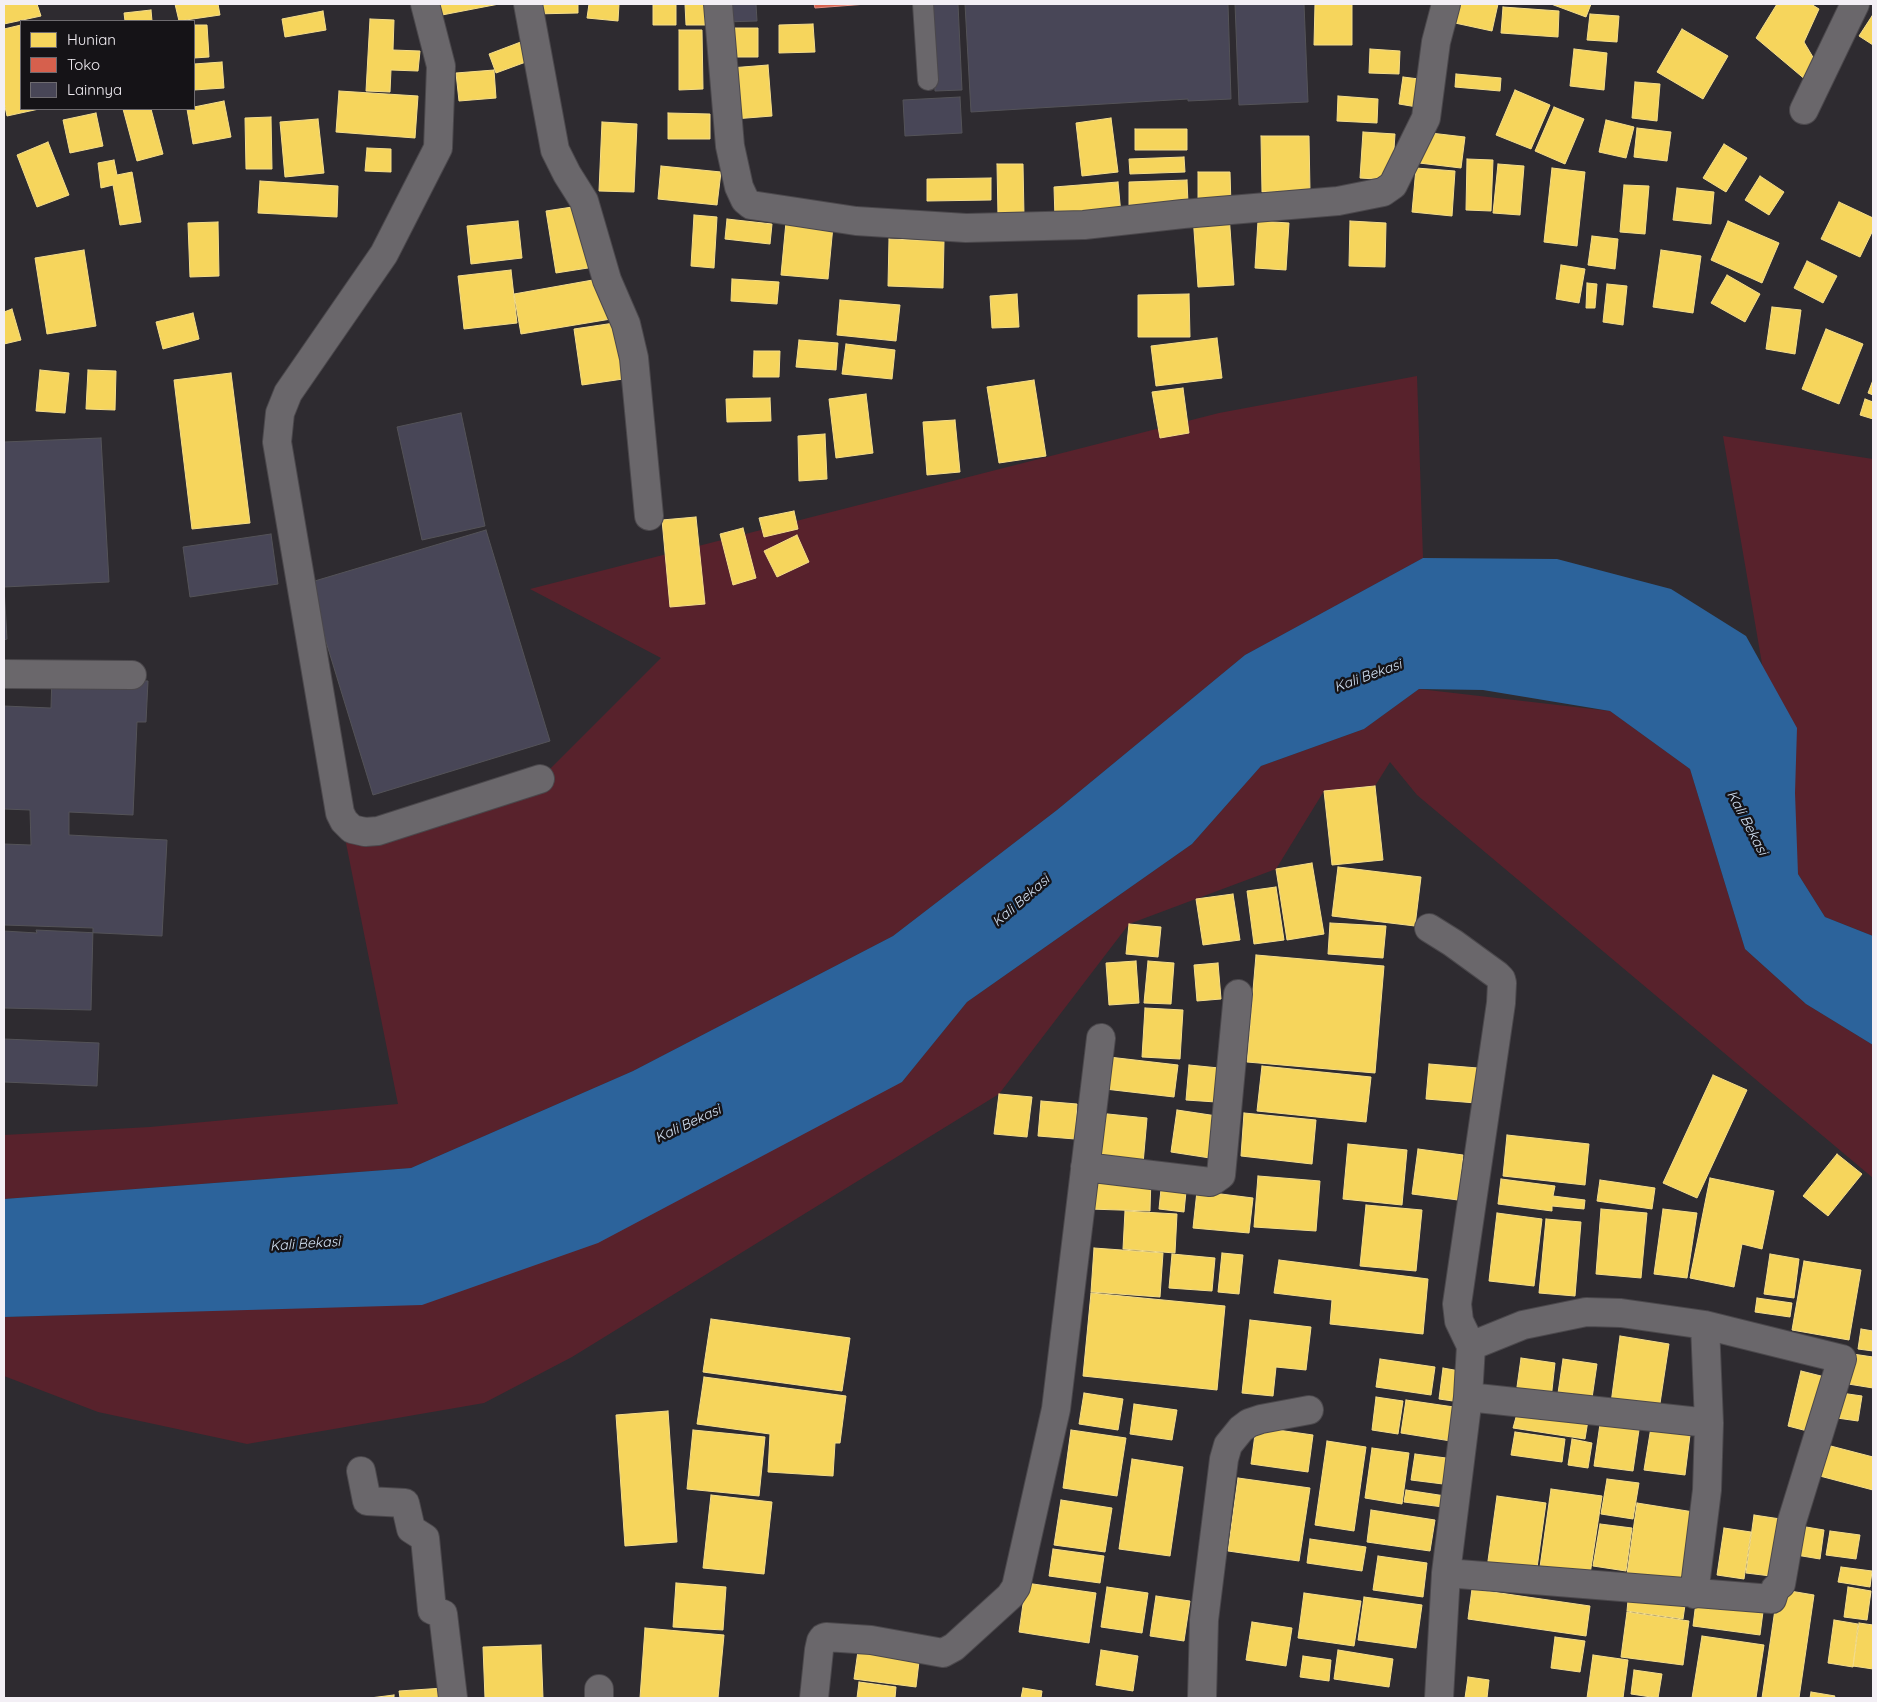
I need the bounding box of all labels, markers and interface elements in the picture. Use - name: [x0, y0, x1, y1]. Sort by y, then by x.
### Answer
- legend: [20, 20, 195, 110]
- text: Hunian: [67, 30, 116, 49]
- text: Toko: [67, 55, 100, 74]
- text: Lainnya: [67, 80, 122, 99]
- water label: Kali Bekasi: [1332, 656, 1404, 696]
- water label: Kali Bekasi: [1723, 788, 1771, 858]
- water label: Kali Bekasi: [989, 872, 1053, 930]
- water label: Kali Bekasi: [653, 1101, 723, 1147]
- water label: Kali Bekasi: [269, 1233, 341, 1255]

